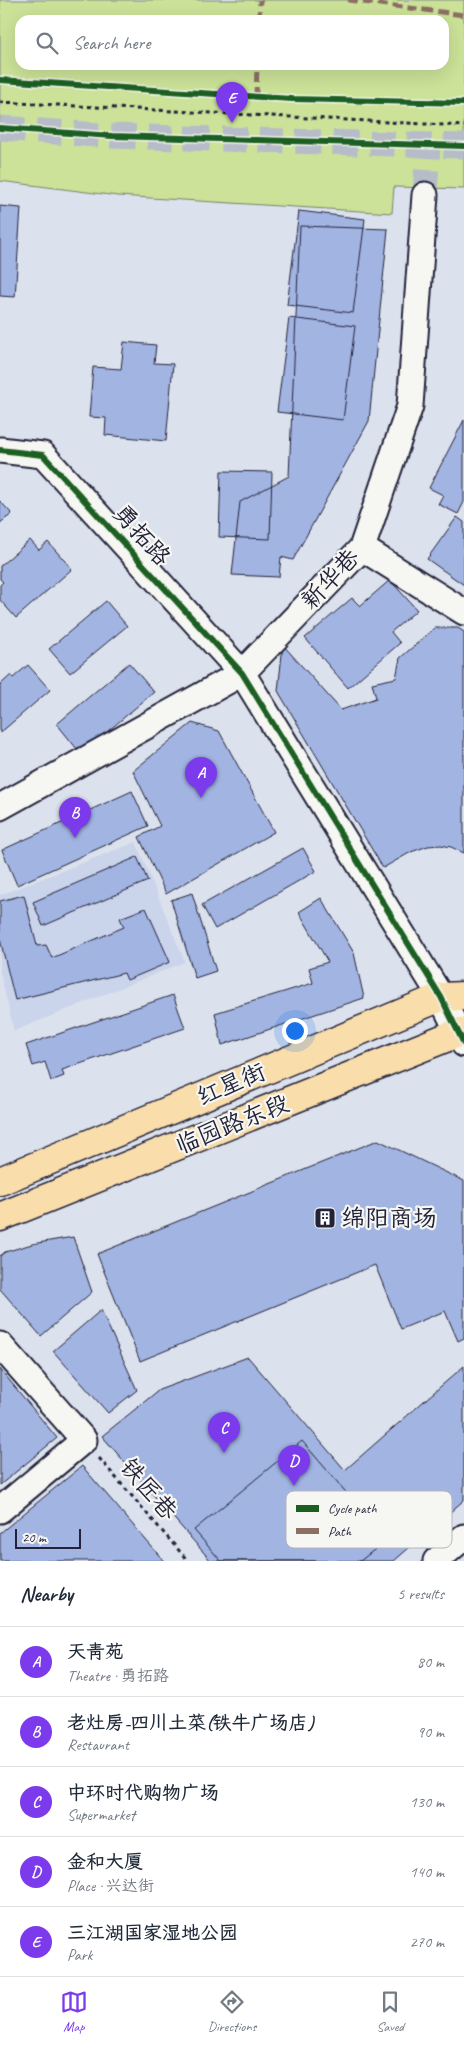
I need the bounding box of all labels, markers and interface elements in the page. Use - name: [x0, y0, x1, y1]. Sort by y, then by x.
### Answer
- search box: [15, 15, 449, 70]
- icon: search: [33, 29, 61, 57]
- text: Search here: [73, 31, 150, 55]
- pin: E: [216, 82, 248, 123]
- street label: 勇拓路: [107, 498, 177, 572]
- street label: 新华巷: [294, 542, 366, 616]
- pin: A: [185, 757, 217, 798]
- pin: B: [59, 797, 91, 838]
- your location: [282, 1018, 308, 1044]
- street label: 红星街: [192, 1056, 270, 1112]
- street label: 临园路东段: [171, 1088, 293, 1160]
- place label: 绵阳商场: [341, 1203, 437, 1233]
- building icon: 绵阳商场: [313, 1206, 337, 1230]
- pin: C: [208, 1412, 240, 1453]
- pin: D: [278, 1445, 310, 1486]
- street label: 铁匠巷: [114, 1452, 184, 1526]
- legend: [286, 1491, 452, 1548]
- text: Cycle path: [328, 1500, 377, 1517]
- text: Path: [328, 1523, 352, 1540]
- scale bar: [15, 1526, 81, 1549]
- text: 20 m: [22, 1529, 46, 1546]
- text: Nearby: [20, 1581, 73, 1607]
- text: 5 results: [397, 1584, 444, 1604]
- text: 天青苑: [67, 1640, 124, 1664]
- text: A: [32, 1652, 40, 1672]
- text: 80 m: [417, 1652, 444, 1672]
- text: Theatre · 勇拓路: [67, 1666, 169, 1686]
- text: 老灶房-四川土菜(铁牛广场店): [67, 1711, 314, 1735]
- text: B: [32, 1722, 40, 1742]
- text: 90 m: [417, 1722, 444, 1742]
- text: Restaurant: [67, 1735, 129, 1755]
- text: 中环时代购物广场: [67, 1781, 219, 1805]
- text: C: [32, 1792, 40, 1812]
- text: 130 m: [410, 1792, 444, 1812]
- text: Supermarket: [67, 1805, 135, 1825]
- text: 金和大厦: [67, 1850, 143, 1874]
- text: D: [31, 1862, 41, 1882]
- text: 140 m: [410, 1862, 444, 1882]
- text: Place · 兴达街: [67, 1876, 154, 1896]
- text: 三江湖国家湿地公园: [67, 1921, 238, 1945]
- text: E: [32, 1932, 40, 1952]
- text: 270 m: [410, 1932, 444, 1952]
- text: Park: [67, 1945, 92, 1965]
- tab: Map: [60, 1988, 88, 2035]
- tab: Directions: [208, 1988, 256, 2035]
- tab: Saved: [376, 1988, 404, 2035]

